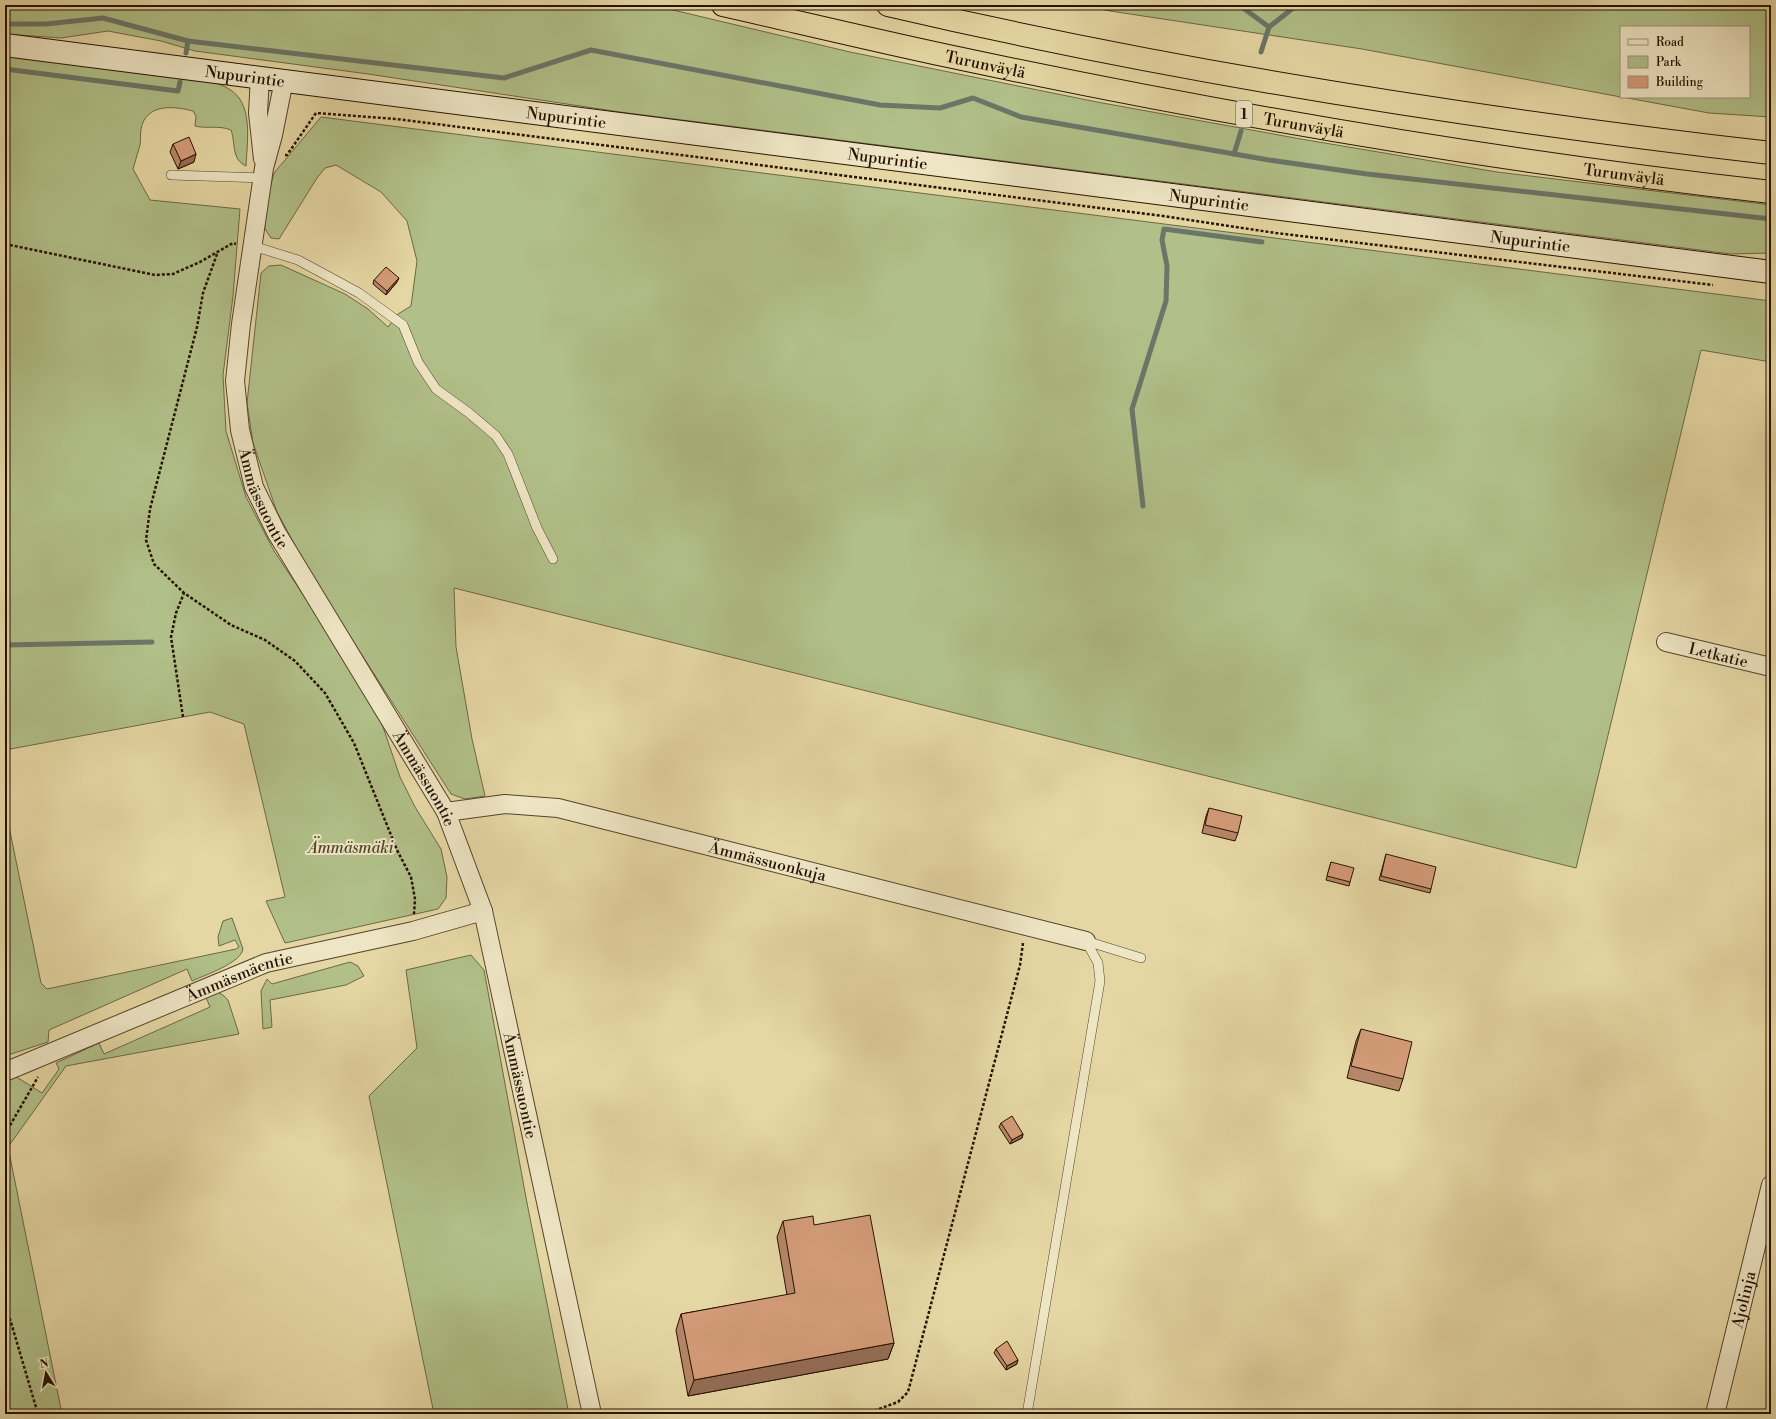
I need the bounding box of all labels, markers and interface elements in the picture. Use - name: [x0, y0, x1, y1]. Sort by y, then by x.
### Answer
- legend: [1620, 26, 1750, 98]
- text: Road: [1656, 35, 1684, 50]
- street label: Turunväylä: [943, 47, 1028, 83]
- text: Park: [1656, 55, 1682, 70]
- street label: Nupurintie: [204, 62, 286, 92]
- text: Building: [1655, 75, 1704, 90]
- road number: 1: [1236, 101, 1252, 127]
- street label: Nupurintie: [525, 103, 607, 133]
- street label: Turunväylä: [1262, 109, 1346, 143]
- street label: Nupurintie: [846, 144, 929, 174]
- street label: Turunväylä: [1582, 160, 1666, 190]
- street label: Nupurintie: [1168, 186, 1250, 216]
- street label: Nupurintie: [1489, 227, 1571, 257]
- street label: Ämmässuontie: [233, 445, 293, 553]
- street label: Letkatie: [1687, 639, 1750, 672]
- street label: Ämmässuontie: [387, 726, 459, 829]
- park label: Ämmäsmäki: [306, 836, 394, 858]
- street label: Ämmässuonkuja: [706, 836, 829, 886]
- street label: Ämmäsmäentie: [182, 948, 295, 1007]
- street label: Ämmässuontie: [498, 1030, 541, 1140]
- street label: Ajolinja: [1727, 1268, 1761, 1331]
- north arrow: [26, 1353, 66, 1393]
- text: N: [39, 1356, 50, 1372]

